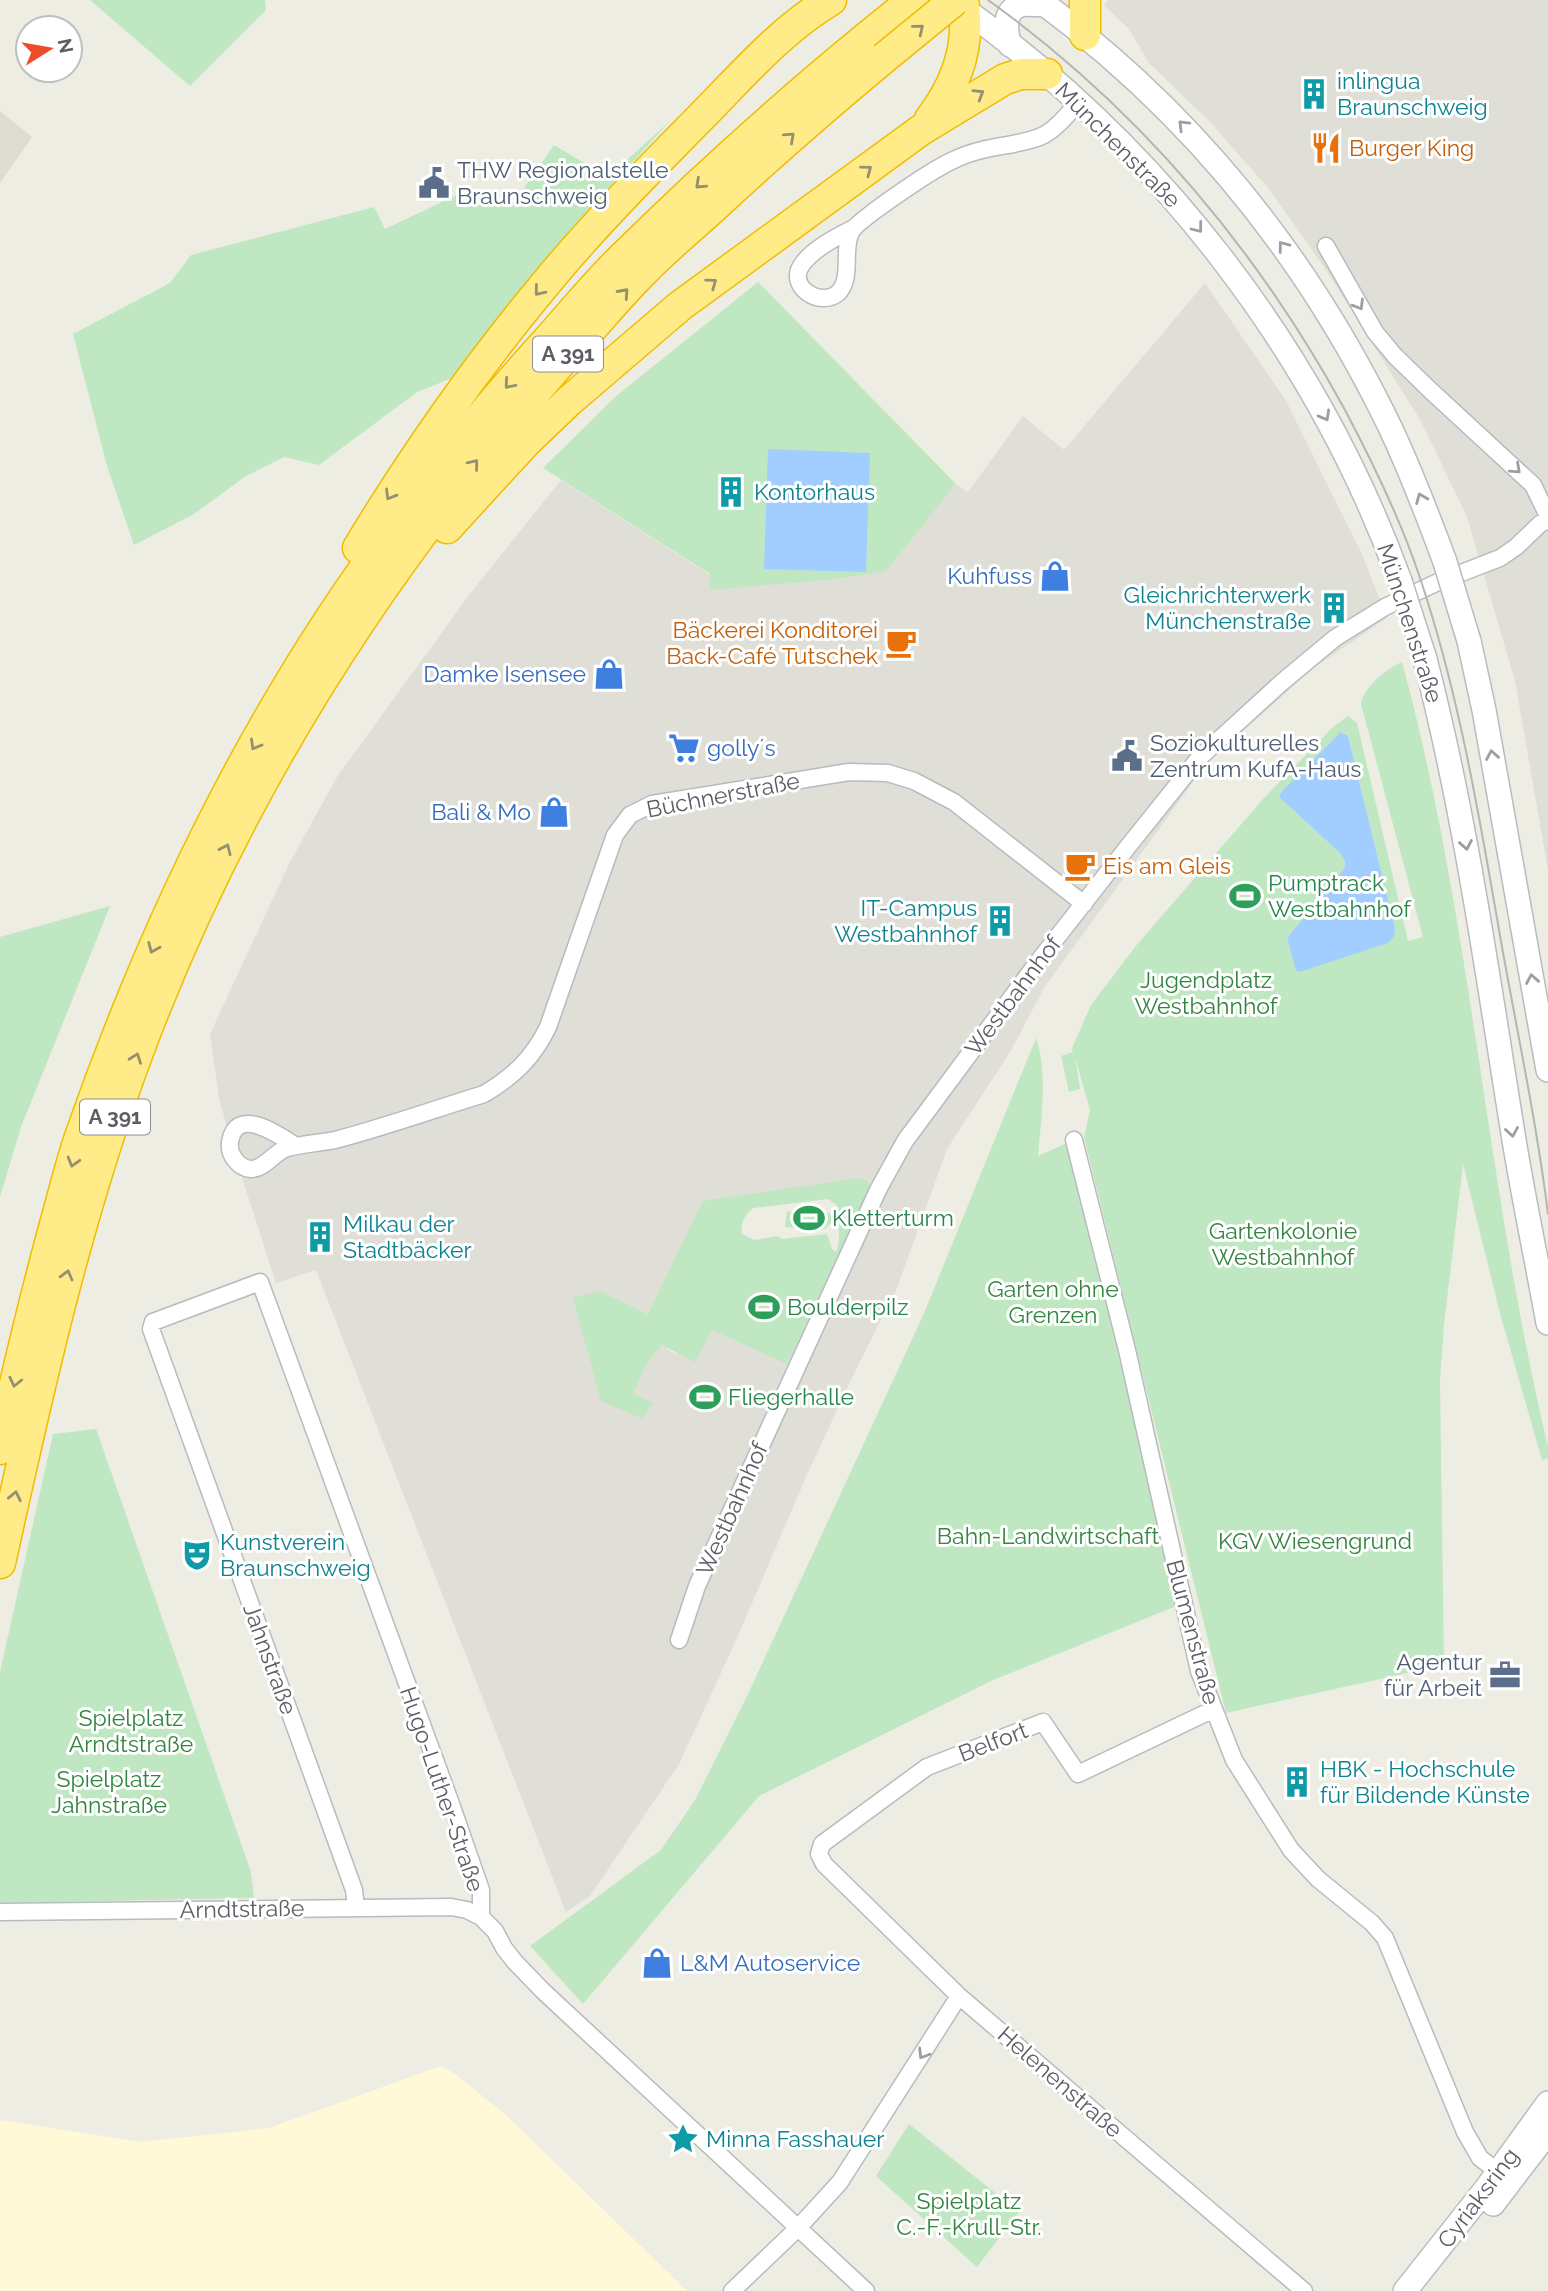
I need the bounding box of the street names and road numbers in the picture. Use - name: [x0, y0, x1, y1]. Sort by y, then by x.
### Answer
- street label: Münchenstraße: [1050, 76, 1187, 213]
- road number: A 391: [533, 336, 603, 372]
- street label: Münchenstraße: [1372, 540, 1449, 706]
- street label: Büchnerstraße: [644, 766, 802, 823]
- street label: Westbahnhof: [959, 929, 1067, 1061]
- road number: A 391: [80, 1100, 150, 1134]
- street label: Westbahnhof: [690, 1437, 774, 1580]
- street label: Blumenstraße: [1161, 1556, 1226, 1707]
- street label: Jahnstraße: [238, 1600, 303, 1718]
- street label: Hugo-Luther-Straße: [395, 1683, 490, 1895]
- street label: Belfort: [954, 1716, 1031, 1767]
- street label: Arndtstraße: [179, 1894, 305, 1923]
- street label: Helenenstraße: [993, 2020, 1128, 2143]
- street label: Cyriaksring: [1431, 2142, 1524, 2253]

